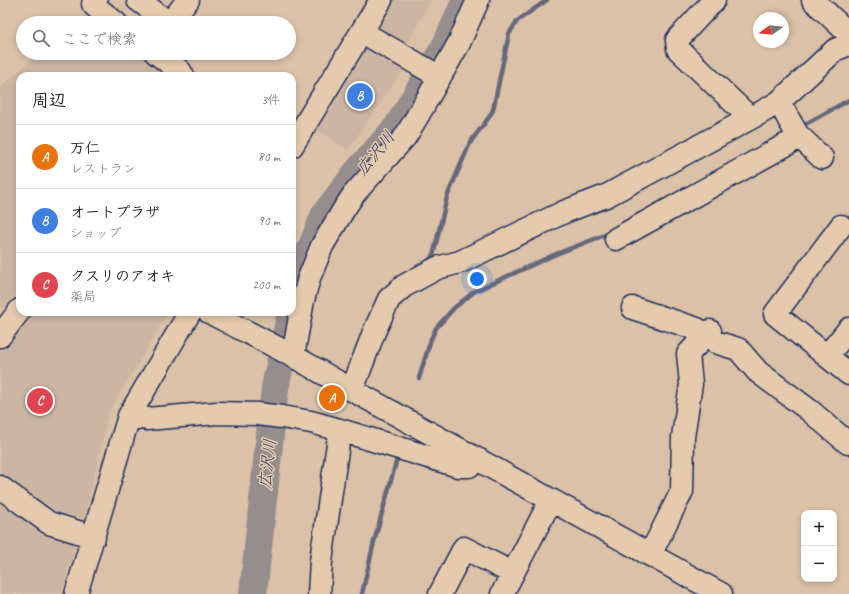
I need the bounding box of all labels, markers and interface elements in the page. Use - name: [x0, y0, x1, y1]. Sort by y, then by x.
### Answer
- north arrow: [753, 12, 789, 48]
- search box: [16, 16, 296, 60]
- icon: search: [30, 27, 52, 49]
- text: ここで検索: [62, 30, 137, 49]
- pin: B: [347, 81, 373, 111]
- text: 周辺: [32, 90, 66, 111]
- text: 3件: [261, 92, 280, 108]
- water label: 広沢川: [351, 127, 400, 180]
- text: 万仁: [70, 139, 100, 158]
- text: A: [42, 149, 48, 165]
- text: 80 m: [258, 149, 280, 165]
- text: レストラン: [70, 161, 136, 177]
- text: オートプラザ: [70, 203, 160, 222]
- text: B: [42, 213, 48, 229]
- text: 90 m: [258, 213, 280, 229]
- text: ショップ: [70, 225, 121, 241]
- text: クスリのアオキ: [70, 267, 175, 286]
- your location: [467, 269, 487, 289]
- text: C: [42, 277, 48, 293]
- text: 200 m: [252, 277, 280, 293]
- text: 薬局: [70, 289, 96, 305]
- pin: A: [319, 383, 345, 413]
- pin: C: [27, 386, 53, 416]
- water label: 広沢川: [254, 438, 281, 491]
- map controls: [801, 510, 837, 582]
- button: +: [801, 510, 837, 546]
- button: −: [801, 546, 837, 582]

